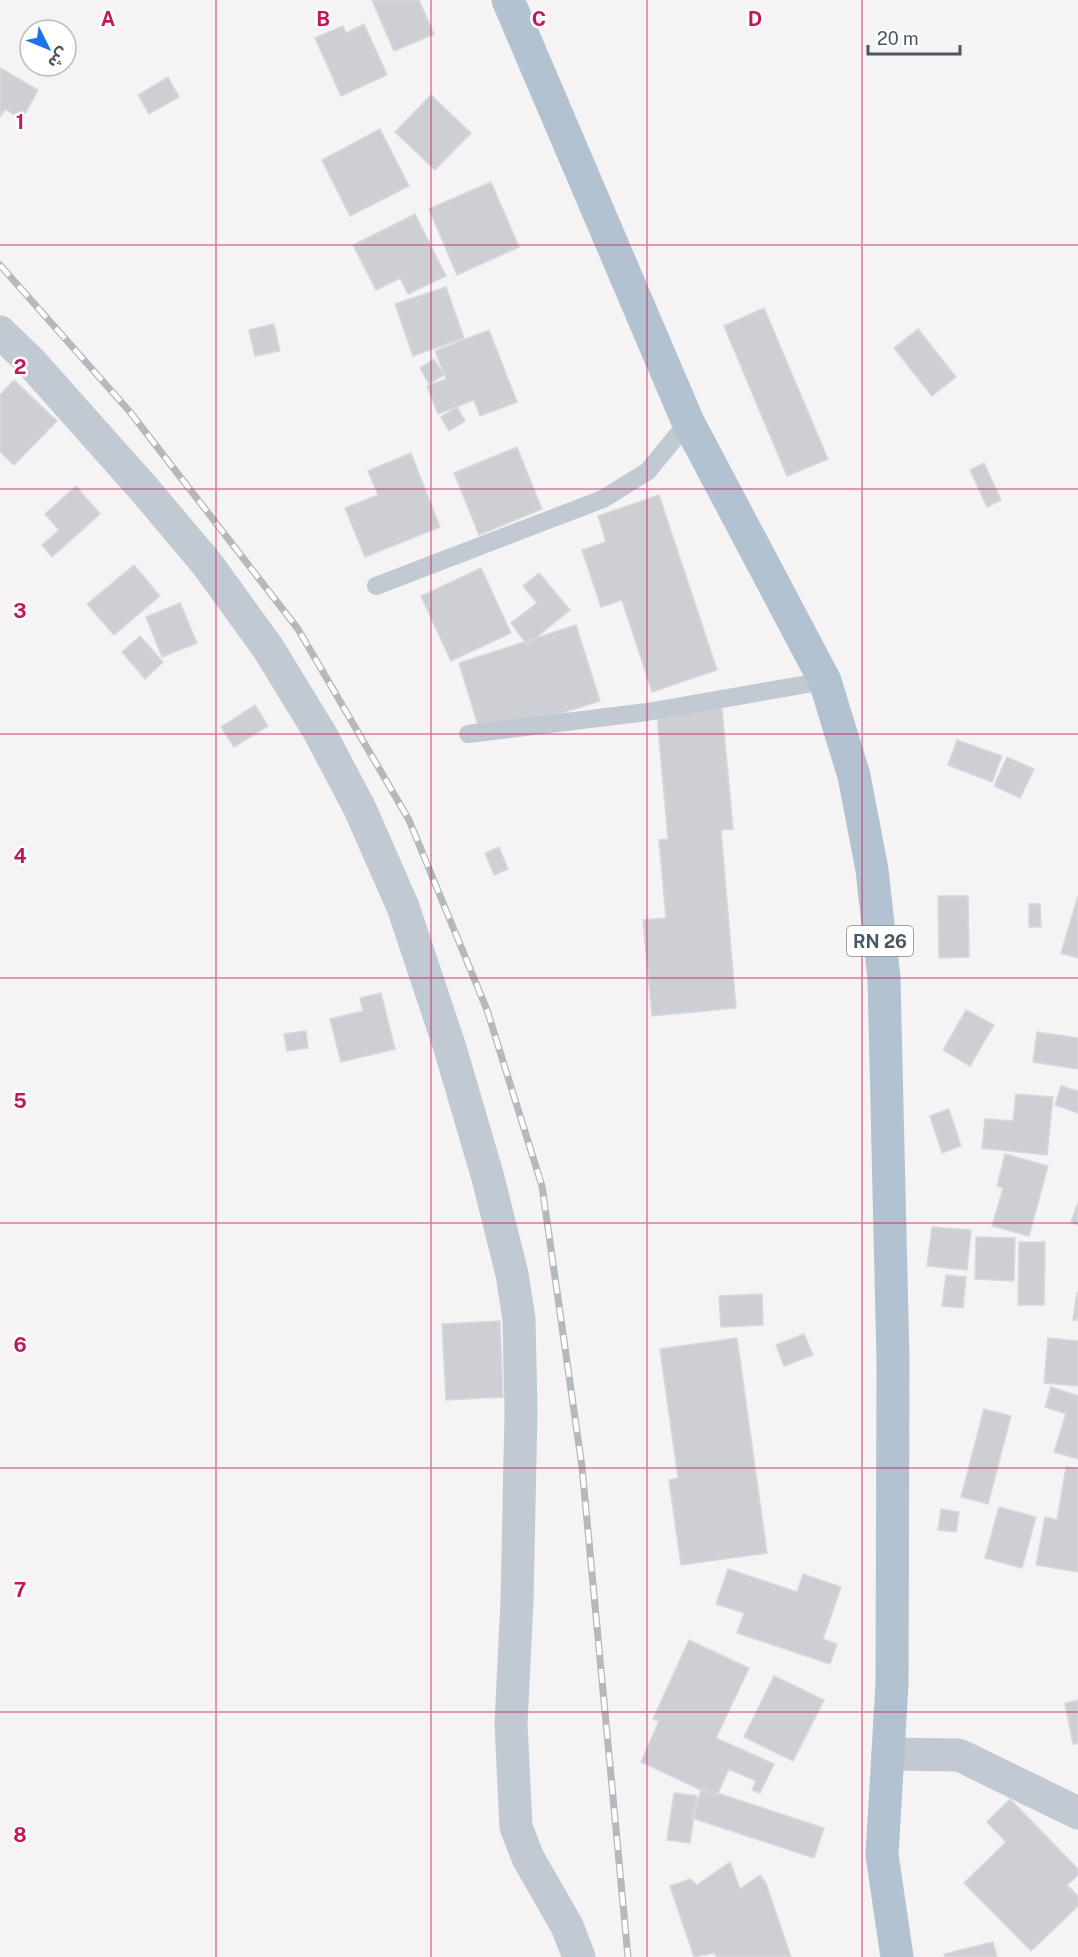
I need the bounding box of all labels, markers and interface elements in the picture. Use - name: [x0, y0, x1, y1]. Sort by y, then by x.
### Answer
- text: A: [101, 7, 115, 31]
- text: B: [316, 7, 330, 31]
- text: C: [532, 7, 546, 31]
- text: D: [748, 7, 762, 31]
- north arrow: [18, 18, 78, 78]
- scale bar: [868, 18, 960, 56]
- text: 20 m: [877, 28, 919, 49]
- text: ش: [44, 43, 73, 72]
- text: 1: [16, 110, 24, 134]
- text: 2: [14, 355, 26, 379]
- text: 3: [13, 599, 27, 623]
- text: 4: [13, 844, 27, 868]
- road number: RN 26: [847, 926, 913, 956]
- text: 5: [13, 1089, 27, 1113]
- text: 6: [13, 1333, 27, 1357]
- text: 7: [14, 1578, 26, 1602]
- text: 8: [13, 1823, 27, 1847]

